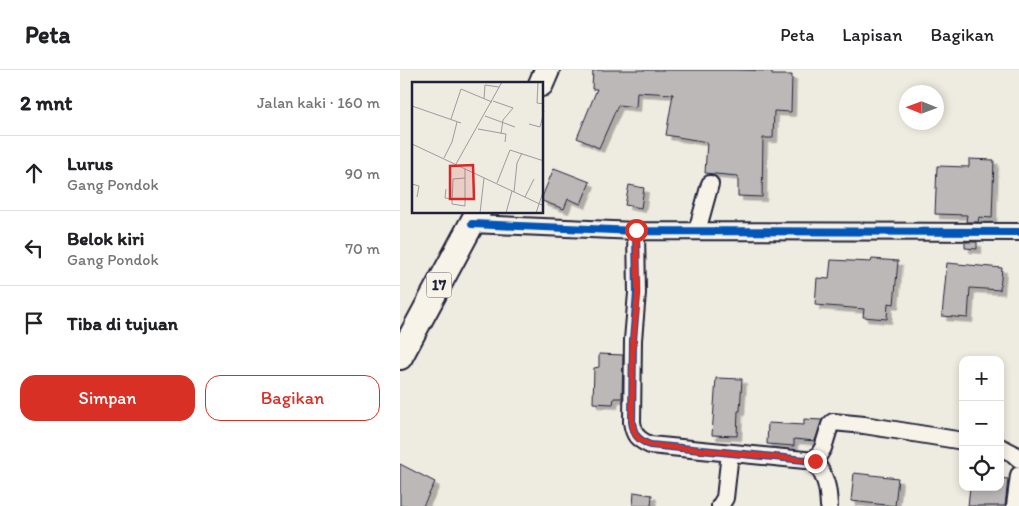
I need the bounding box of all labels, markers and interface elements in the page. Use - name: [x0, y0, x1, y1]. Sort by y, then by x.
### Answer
- text: Peta: [25, 20, 70, 49]
- text: Peta: [780, 24, 814, 46]
- text: Lapisan: [842, 24, 902, 46]
- text: Bagikan: [930, 24, 994, 46]
- inset map: [412, 82, 544, 214]
- north arrow: [899, 85, 944, 130]
- text: 2 mnt: [20, 90, 73, 115]
- text: Jalan kaki · 160 m: [257, 93, 380, 112]
- text: Lurus: [67, 152, 113, 175]
- icon: ahead: [20, 159, 48, 187]
- text: 90 m: [345, 164, 380, 183]
- text: Gang Pondok: [67, 175, 159, 194]
- route start: [625, 219, 648, 242]
- text: Belok kiri: [67, 227, 144, 250]
- icon: left: [20, 234, 48, 262]
- text: 70 m: [345, 239, 380, 258]
- text: Gang Pondok: [67, 250, 159, 269]
- road number: 17: [426, 272, 452, 298]
- icon: arrive: [20, 309, 48, 337]
- text: Tiba di tujuan: [67, 312, 178, 335]
- map controls: [959, 356, 1004, 491]
- button: +: [959, 356, 1004, 401]
- button: Simpan: [20, 375, 195, 421]
- button: Bagikan: [205, 375, 380, 421]
- button: −: [959, 401, 1004, 446]
- button: locate: [959, 446, 1004, 491]
- route end: [804, 450, 827, 473]

